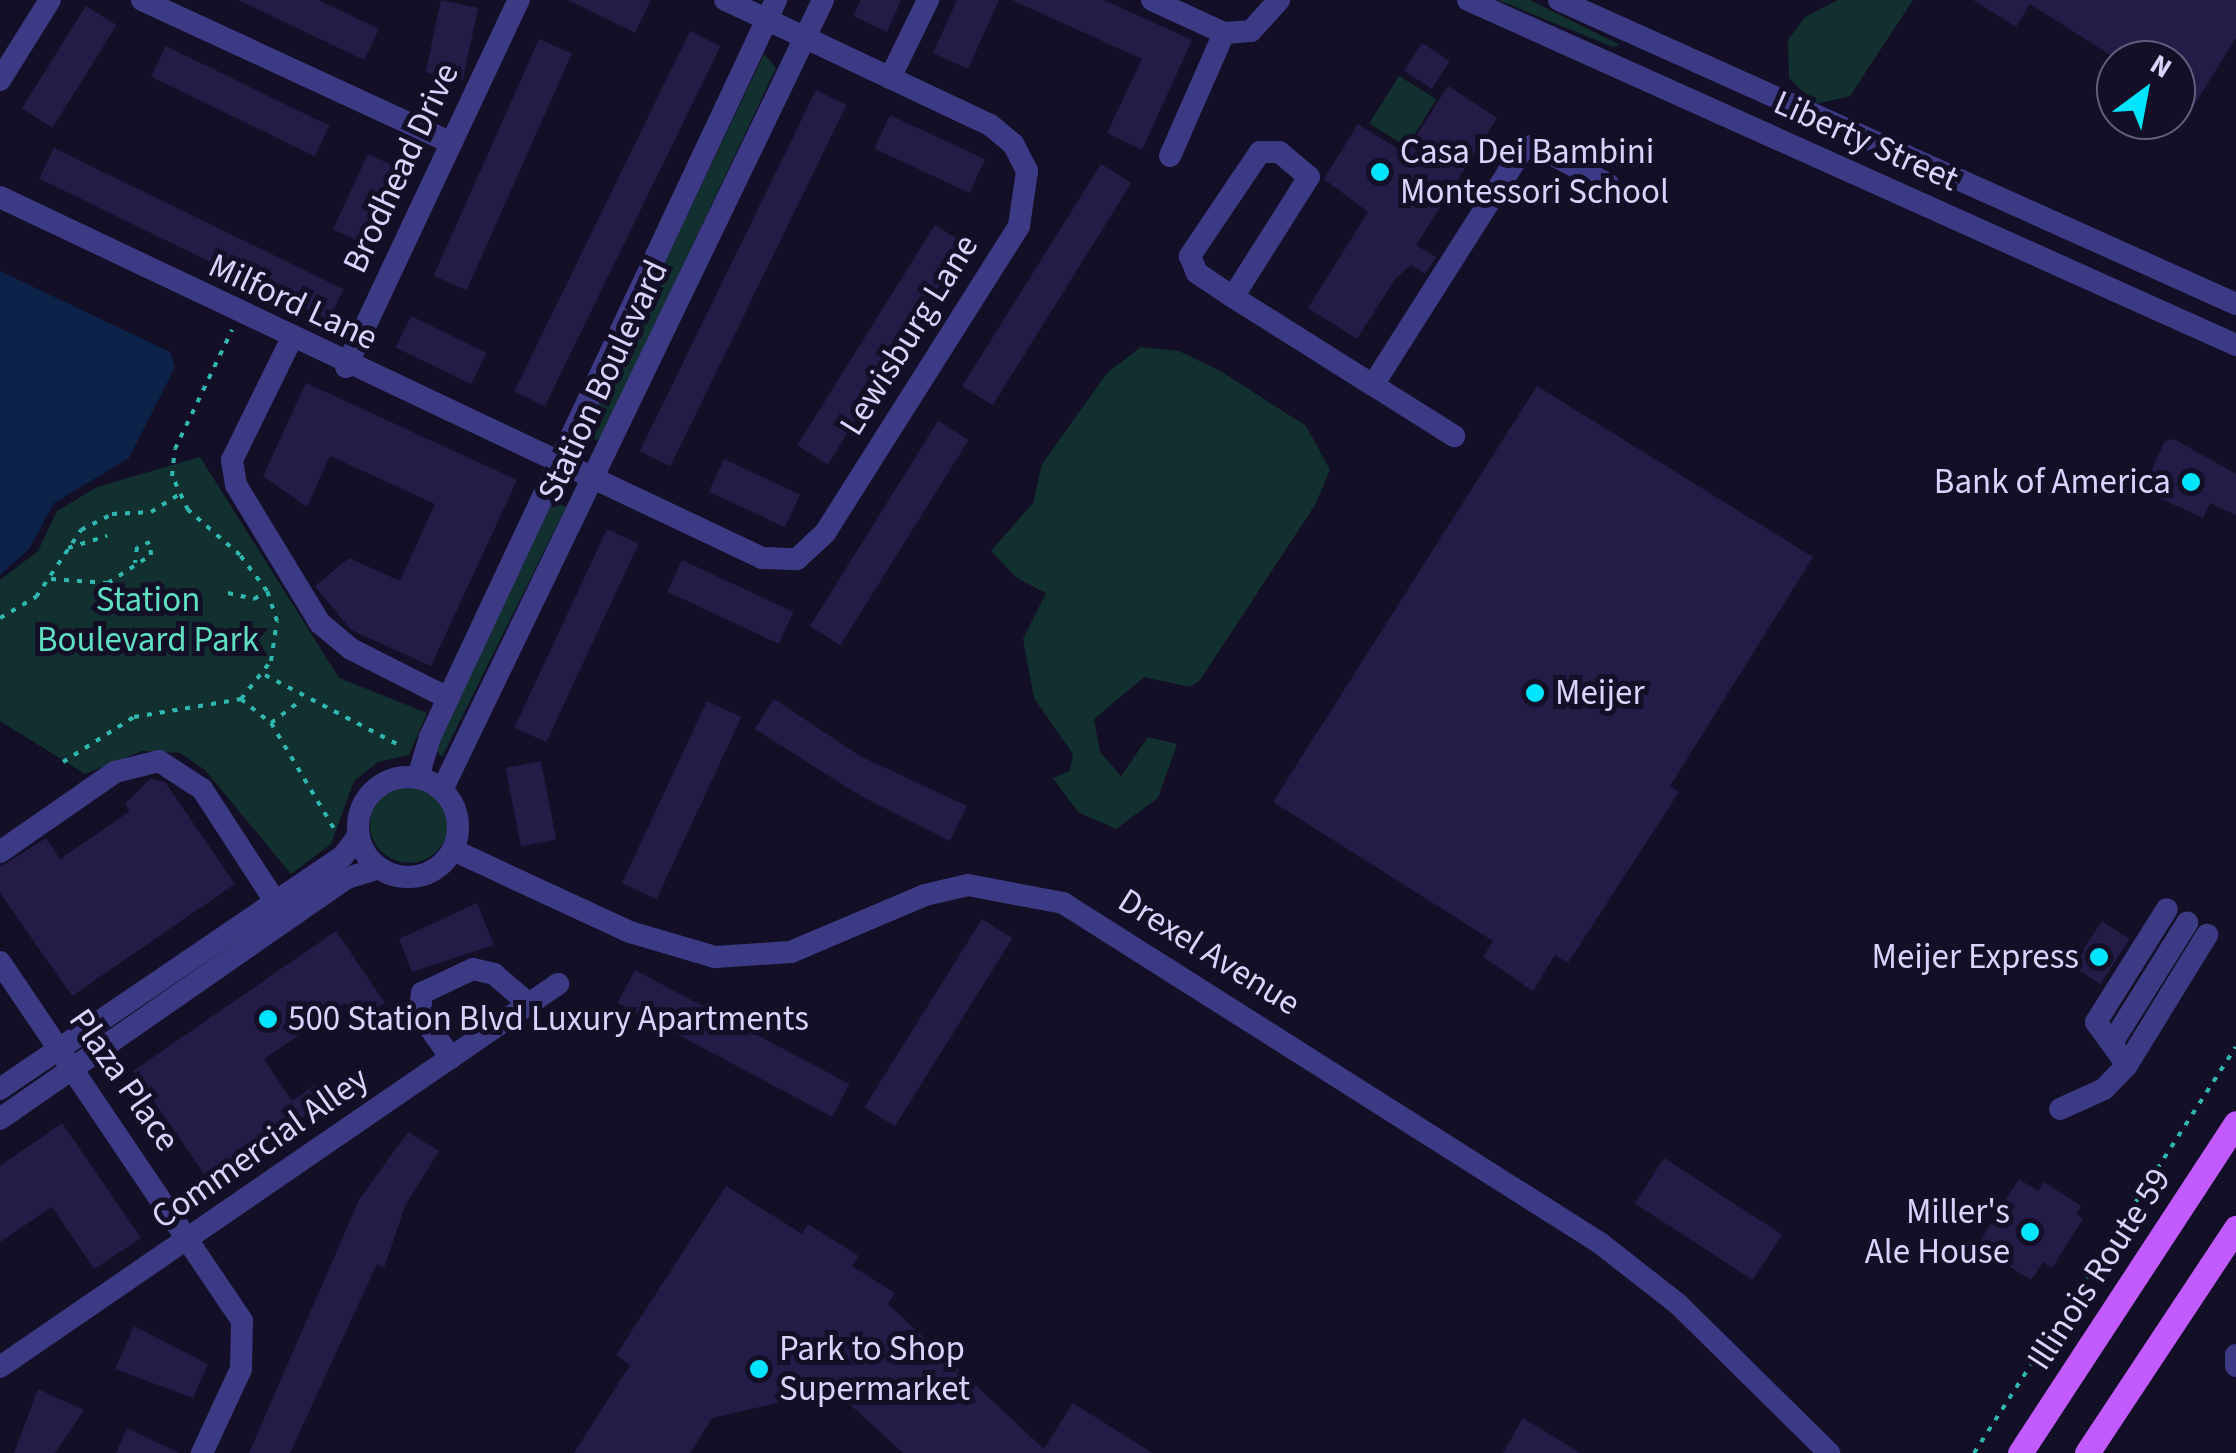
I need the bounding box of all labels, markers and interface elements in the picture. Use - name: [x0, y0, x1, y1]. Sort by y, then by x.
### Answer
- north arrow: [2096, 40, 2196, 140]
- text: N: [2142, 44, 2179, 88]
- street label: Brodhead Drive: [334, 56, 468, 280]
- street label: Liberty Street: [1767, 82, 1965, 200]
- place label: Casa Dei Bambini Montessori School: [1400, 131, 1669, 213]
- marker: Casa Dei Bambini Montessori School: [1369, 161, 1391, 183]
- street label: Lewisburg Lane: [831, 227, 987, 443]
- street label: Milford Lane: [202, 245, 384, 359]
- street label: Station Boulevard: [529, 254, 677, 508]
- place label: Bank of America: [1934, 461, 2171, 503]
- marker: Bank of America: [2180, 471, 2202, 493]
- park label: Station Boulevard Park: [37, 579, 259, 661]
- place label: Meijer: [1555, 672, 1645, 714]
- marker: Meijer: [1524, 682, 1546, 704]
- street label: Drexel Avenue: [1110, 879, 1308, 1025]
- place label: Meijer Express: [1872, 936, 2079, 978]
- marker: Meijer Express: [2088, 946, 2110, 968]
- place label: 500 Station Blvd Luxury Apartments: [288, 998, 809, 1040]
- street label: Plaza Place: [60, 1001, 188, 1159]
- marker: 500 Station Blvd Luxury Apartments: [257, 1008, 279, 1030]
- street label: Commercial Alley: [144, 1058, 376, 1238]
- street label: Illinois Route 59: [2018, 1160, 2180, 1378]
- place label: Miller's Ale House: [1865, 1191, 2010, 1273]
- marker: Miller's Ale House: [2019, 1221, 2041, 1243]
- place label: Park to Shop Supermarket: [779, 1328, 970, 1410]
- marker: Park to Shop Supermarket: [748, 1358, 770, 1380]

